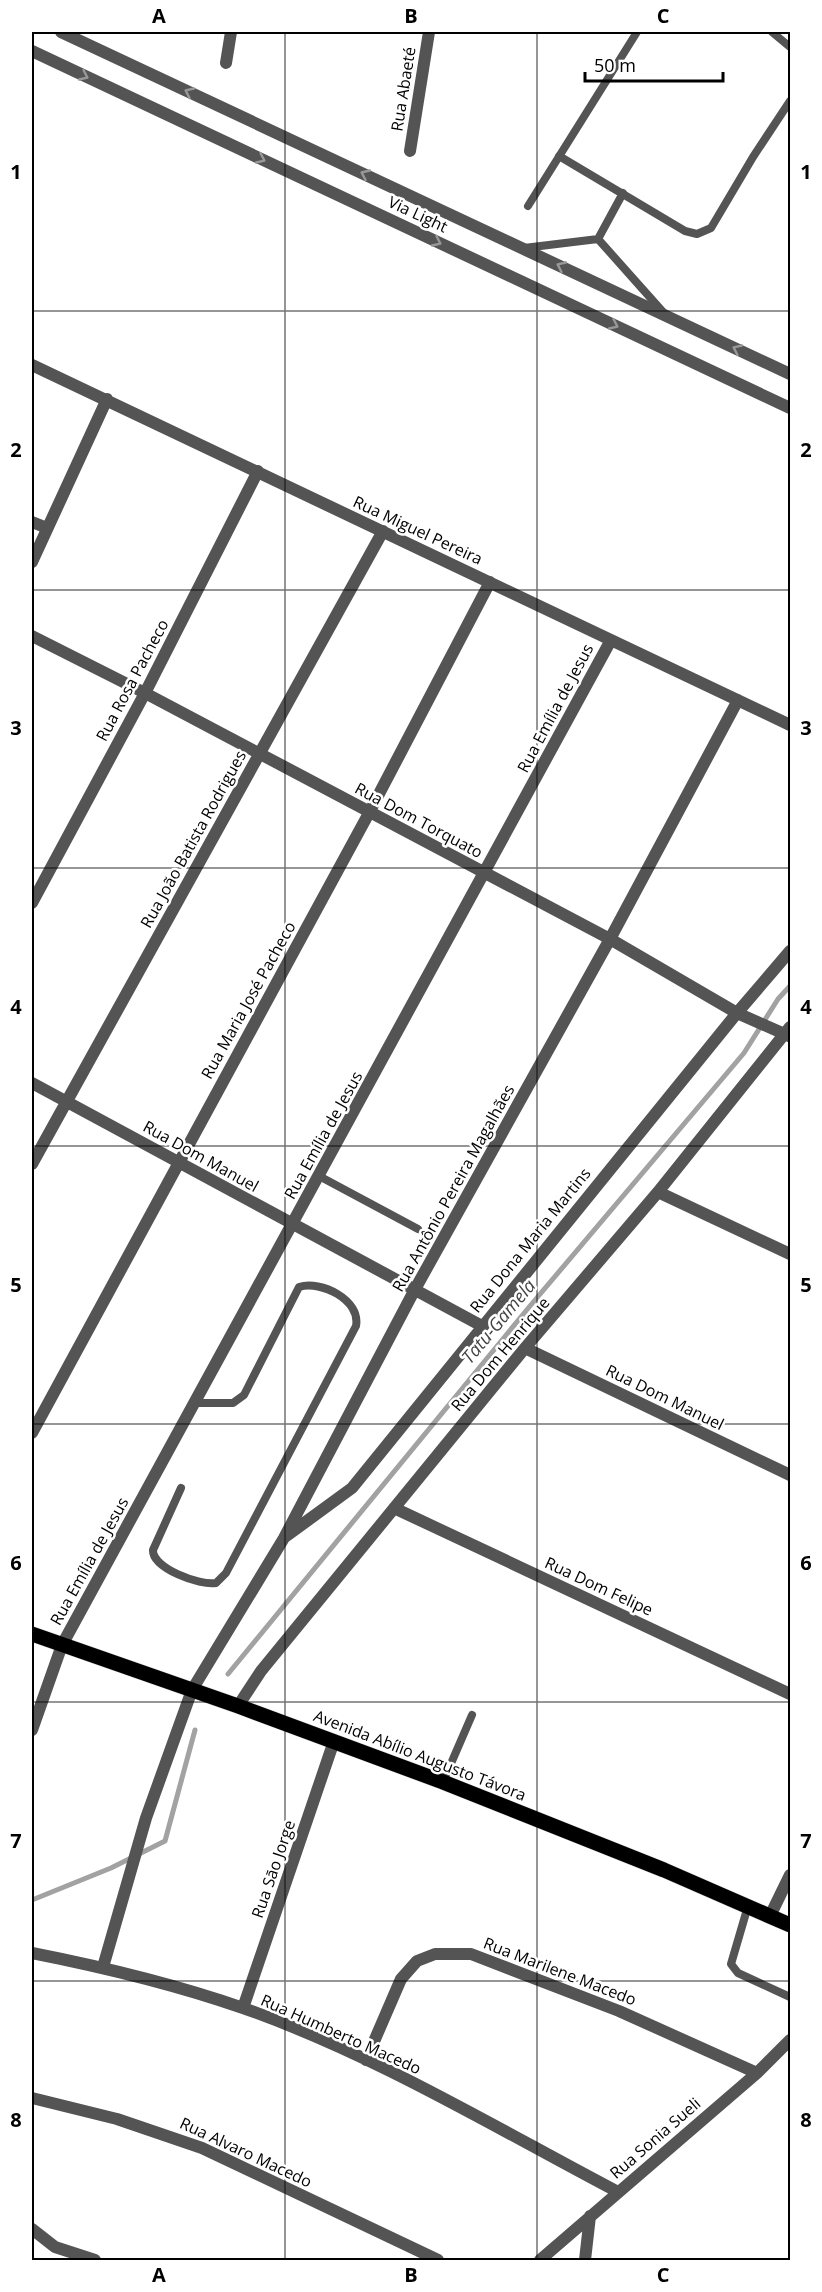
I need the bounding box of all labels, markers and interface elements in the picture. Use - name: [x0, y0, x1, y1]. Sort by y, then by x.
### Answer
- text: A: [152, 2, 166, 29]
- text: B: [404, 2, 418, 29]
- text: C: [657, 2, 670, 29]
- street label: Rua Abaeté: [385, 45, 421, 133]
- scale bar: [585, 45, 723, 83]
- text: 50 m: [594, 53, 636, 77]
- one-way arrow: [78, 68, 89, 80]
- one-way arrow: [184, 87, 195, 99]
- one-way arrow: [254, 151, 265, 163]
- text: 1: [10, 158, 22, 185]
- text: 1: [800, 158, 812, 185]
- one-way arrow: [361, 170, 372, 182]
- street label: Via Light: [385, 191, 452, 237]
- one-way arrow: [431, 234, 442, 246]
- one-way arrow: [556, 262, 567, 274]
- one-way arrow: [607, 317, 618, 329]
- one-way arrow: [733, 344, 744, 356]
- text: 2: [10, 436, 22, 463]
- text: 2: [800, 436, 812, 463]
- street label: Rua Miguel Pereira: [350, 490, 486, 570]
- street label: Rua Rosa Pacheco: [91, 615, 173, 745]
- street label: Rua Emília de Jesus: [512, 640, 598, 776]
- text: 3: [10, 714, 22, 741]
- text: 3: [800, 714, 812, 741]
- street label: Rua João Batista Rodrigues: [135, 746, 251, 932]
- street label: Rua Dom Torquato: [351, 777, 487, 863]
- street label: Rua Maria José Pacheco: [196, 917, 300, 1083]
- text: 4: [10, 993, 22, 1020]
- text: 4: [800, 993, 812, 1020]
- street label: Rua Emília de Jesus: [279, 1067, 367, 1203]
- street label: Rua Antônio Pereira Magalhães: [387, 1081, 519, 1295]
- street label: Rua Dom Manuel: [139, 1115, 263, 1197]
- street label: Rua Dona Maria Martins: [465, 1163, 595, 1317]
- text: 5: [10, 1271, 22, 1298]
- text: 5: [800, 1271, 812, 1298]
- water label: Tatu-Gamela: [456, 1274, 540, 1368]
- street label: Rua Dom Henrique: [446, 1292, 554, 1416]
- street label: Rua Dom Manuel: [602, 1359, 728, 1435]
- street label: Rua Emília de Jesus: [45, 1493, 133, 1629]
- text: 6: [10, 1549, 22, 1576]
- text: 6: [800, 1549, 812, 1576]
- street label: Rua Dom Felipe: [541, 1551, 657, 1621]
- street label: Avenida Abílio Augusto Távora: [311, 1704, 529, 1806]
- street label: Rua Sāo Jorge: [246, 1817, 300, 1921]
- text: 7: [10, 1827, 22, 1854]
- text: 7: [800, 1827, 812, 1854]
- street label: Rua Marilene Macedo: [480, 1932, 640, 2010]
- street label: Rua Humberto Macedo: [257, 1989, 425, 2079]
- street label: Rua Sonia Sueli: [605, 2092, 705, 2184]
- text: 8: [10, 2106, 22, 2133]
- text: 8: [800, 2106, 812, 2133]
- street label: Rua Alvaro Macedo: [176, 2112, 316, 2192]
- text: A: [152, 2261, 166, 2288]
- text: B: [404, 2261, 418, 2288]
- text: C: [657, 2261, 670, 2288]

